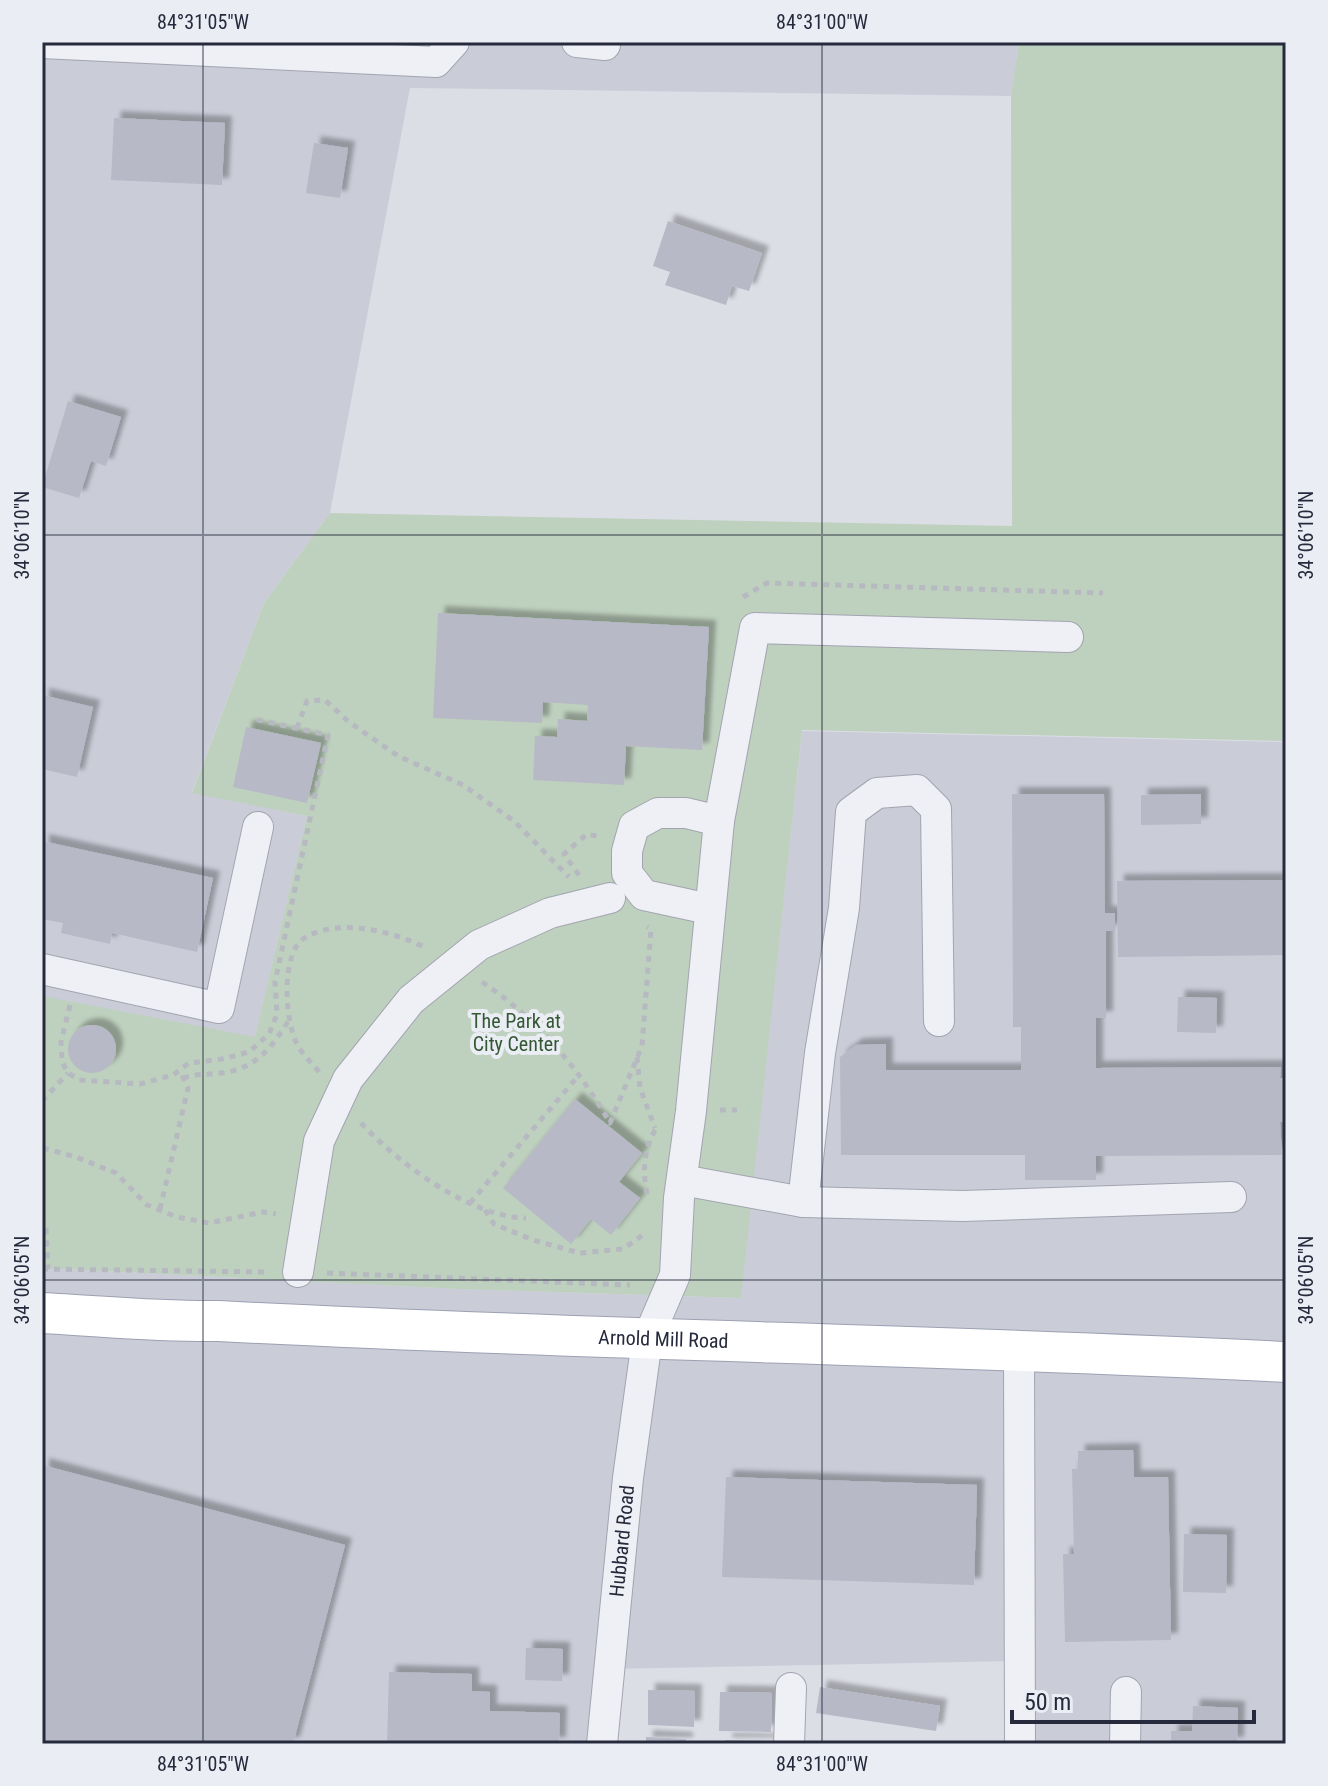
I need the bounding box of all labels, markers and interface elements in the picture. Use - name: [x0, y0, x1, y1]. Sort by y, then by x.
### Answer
- text: 84°31'05"W: [157, 10, 249, 34]
- text: 84°31'00"W: [776, 10, 868, 34]
- text: 34°06'10"N: [10, 490, 34, 580]
- text: 34°06'10"N: [1294, 490, 1318, 580]
- park label: The Park at City Center: [471, 1009, 561, 1056]
- text: 34°06'05"N: [10, 1235, 34, 1325]
- text: 34°06'05"N: [1294, 1235, 1318, 1325]
- street label: Arnold Mill Road: [598, 1325, 729, 1353]
- street label: Hubbard Road: [604, 1484, 639, 1598]
- scale bar: [1012, 1674, 1254, 1724]
- text: 50 m: [1024, 1688, 1071, 1716]
- text: 84°31'05"W: [157, 1752, 249, 1776]
- text: 84°31'00"W: [776, 1752, 868, 1776]

